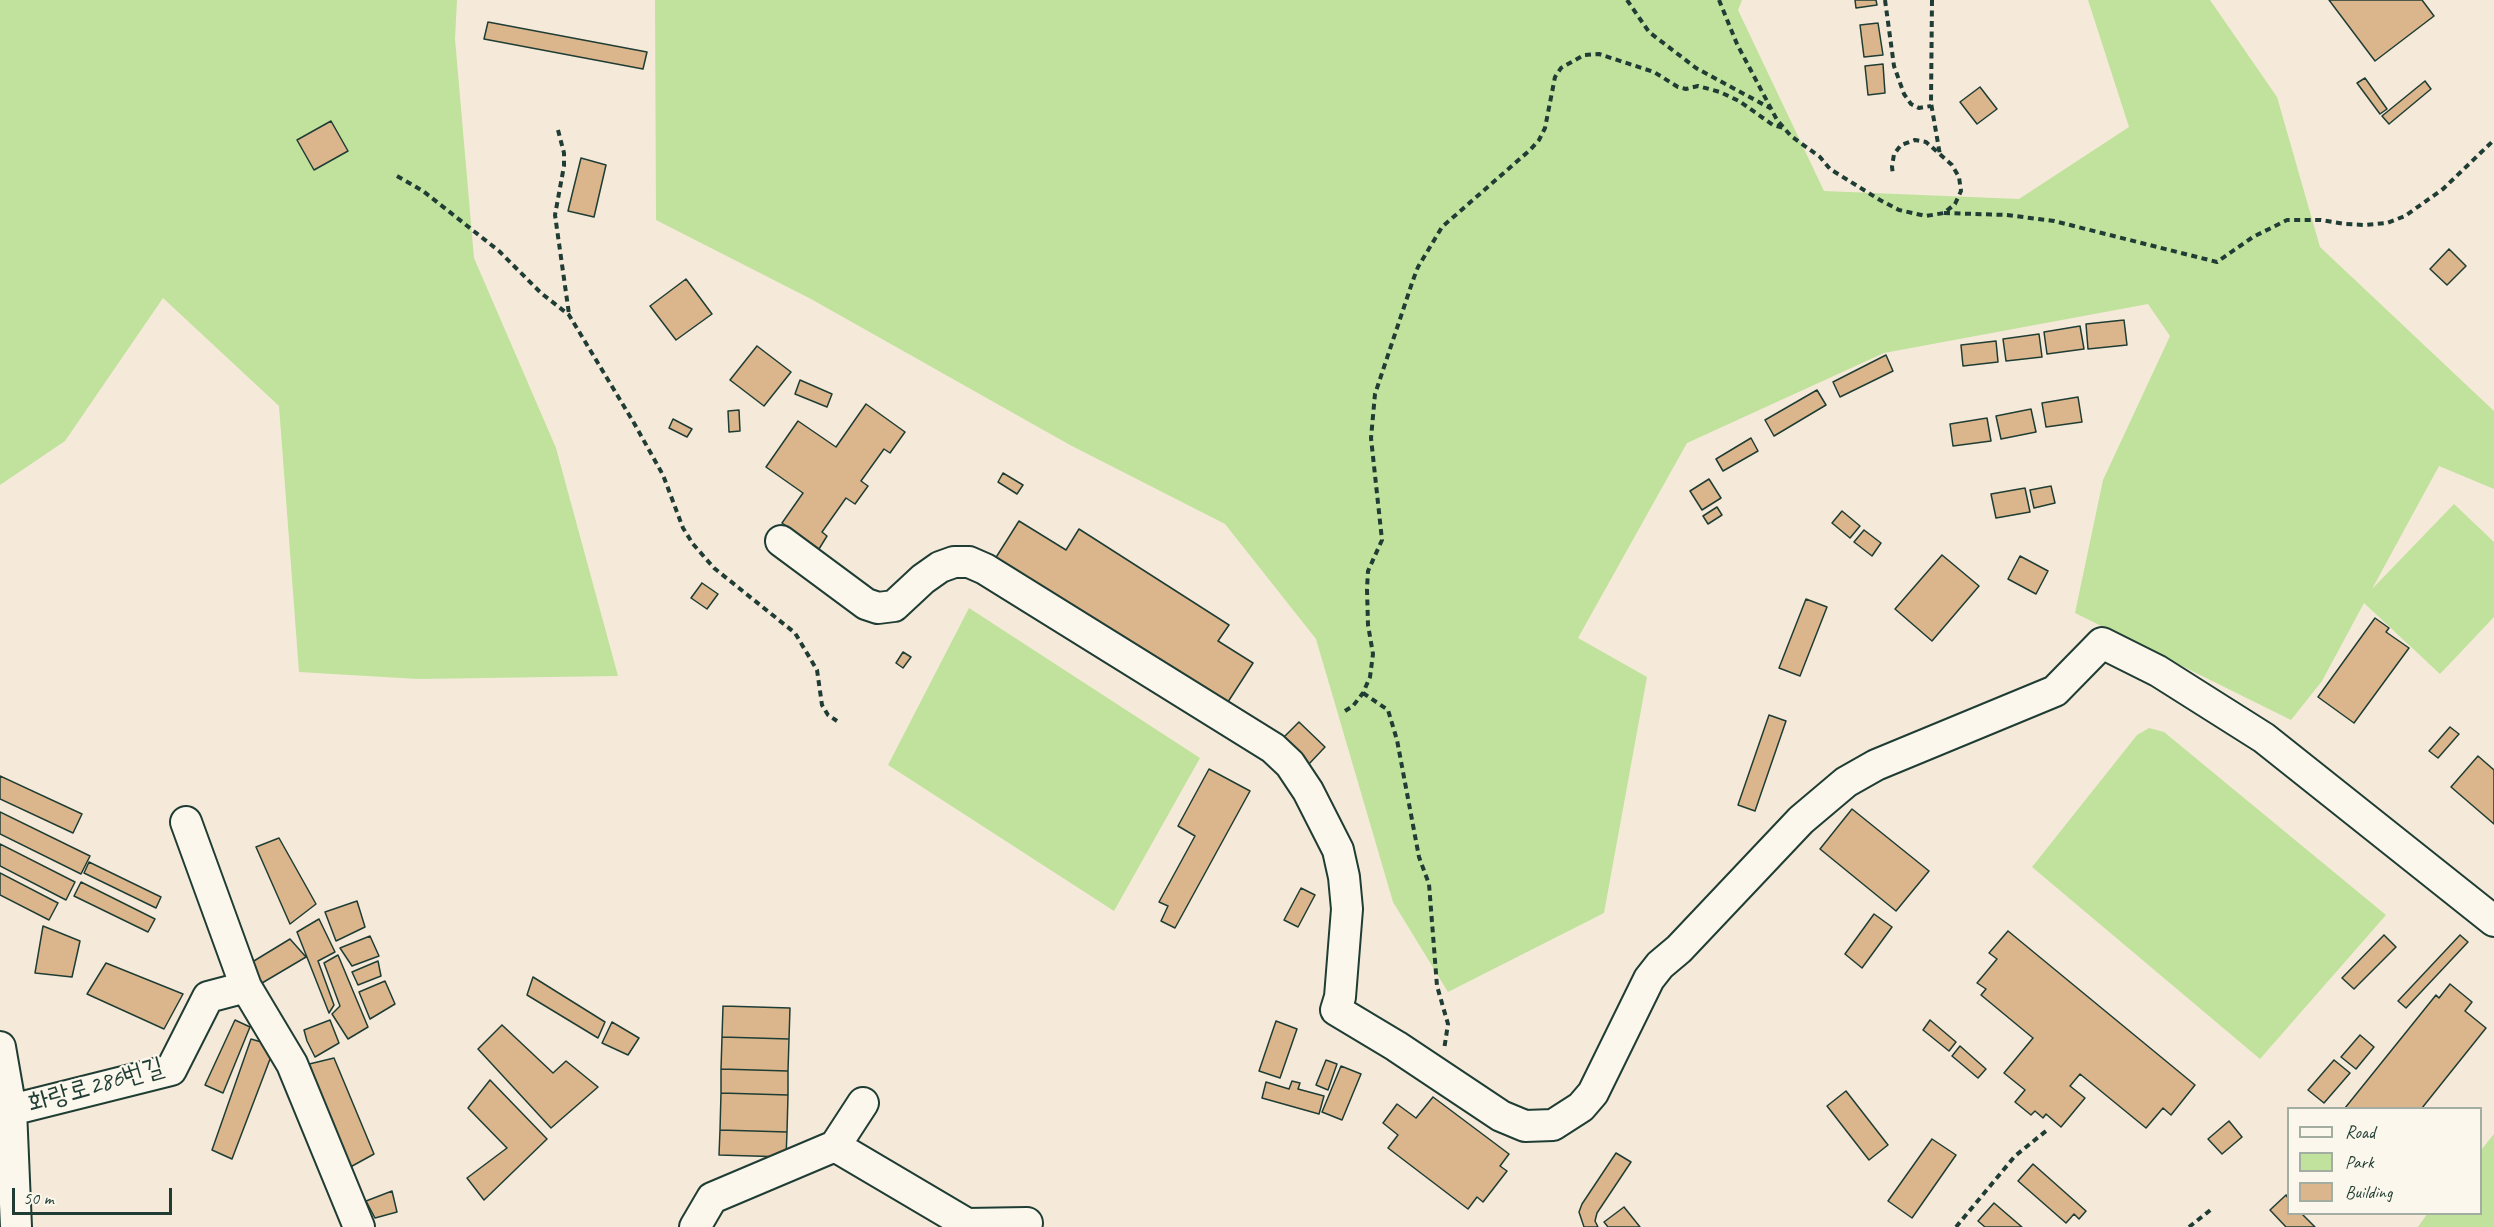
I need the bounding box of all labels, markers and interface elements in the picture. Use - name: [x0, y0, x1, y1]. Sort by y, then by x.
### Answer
- street label: 화랑로286번길: [25, 1052, 167, 1120]
- legend: [2287, 1107, 2482, 1215]
- text: Road: [2345, 1121, 2375, 1143]
- text: Park: [2345, 1151, 2374, 1173]
- scale bar: [15, 1176, 176, 1214]
- text: Building: [2345, 1181, 2392, 1203]
- text: 50 m: [23, 1187, 54, 1209]

